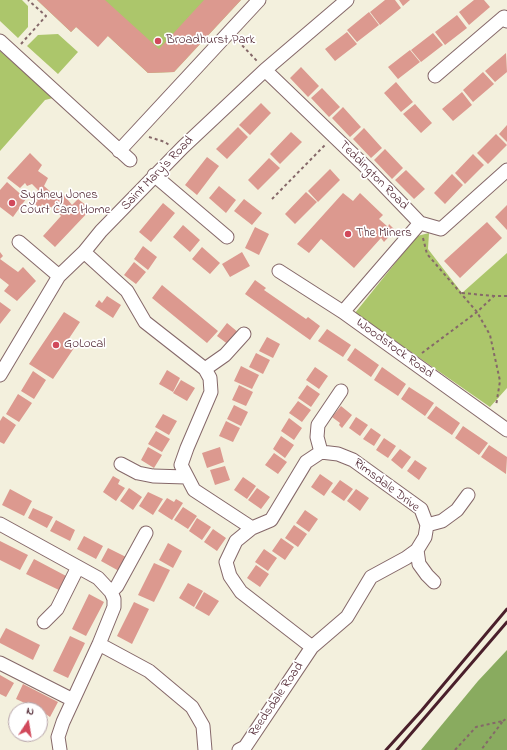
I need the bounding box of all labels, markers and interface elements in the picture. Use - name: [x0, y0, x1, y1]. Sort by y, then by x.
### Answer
- place label: Broadhurst Park: [166, 33, 255, 49]
- marker: Broadhurst Park: [153, 36, 163, 46]
- street label: Saint Mary's Road: [119, 134, 197, 214]
- street label: Teddington Road: [335, 138, 411, 214]
- place label: Sydney Jones Court Care Home: [20, 188, 110, 219]
- marker: Sydney Jones Court Care Home: [7, 198, 17, 208]
- place label: The Miners: [356, 226, 412, 242]
- marker: The Miners: [343, 229, 353, 239]
- street label: Woodstock Road: [352, 316, 436, 382]
- place label: GoLocal: [64, 337, 105, 353]
- marker: GoLocal: [51, 340, 61, 350]
- street label: Rimsdale Drive: [350, 456, 422, 516]
- street label: Reedsdale Road: [246, 660, 308, 740]
- north arrow: [8, 702, 48, 742]
- text: N: [25, 703, 36, 720]

